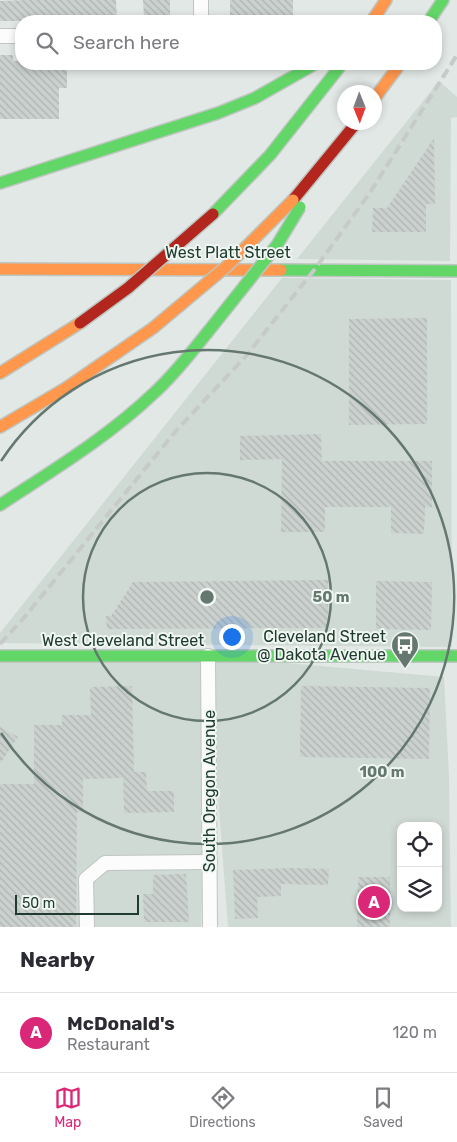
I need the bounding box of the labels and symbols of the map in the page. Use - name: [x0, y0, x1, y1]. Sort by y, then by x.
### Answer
- north arrow: [337, 85, 382, 130]
- street label: West Platt Street: [165, 243, 291, 262]
- centre of rings: [198, 588, 216, 606]
- text: 50 m: [313, 588, 349, 606]
- your location: [219, 624, 245, 650]
- place label: Cleveland Street @ Dakota Avenue: [257, 627, 386, 664]
- bus stop icon: Cleveland Street @ Dakota Avenue: [390, 630, 420, 669]
- street label: West Cleveland Street: [42, 631, 204, 650]
- street label: South Oregon Avenue: [200, 710, 219, 872]
- text: 100 m: [360, 763, 404, 781]
- pin: A: [358, 883, 390, 921]
- scale bar: [15, 892, 139, 915]

